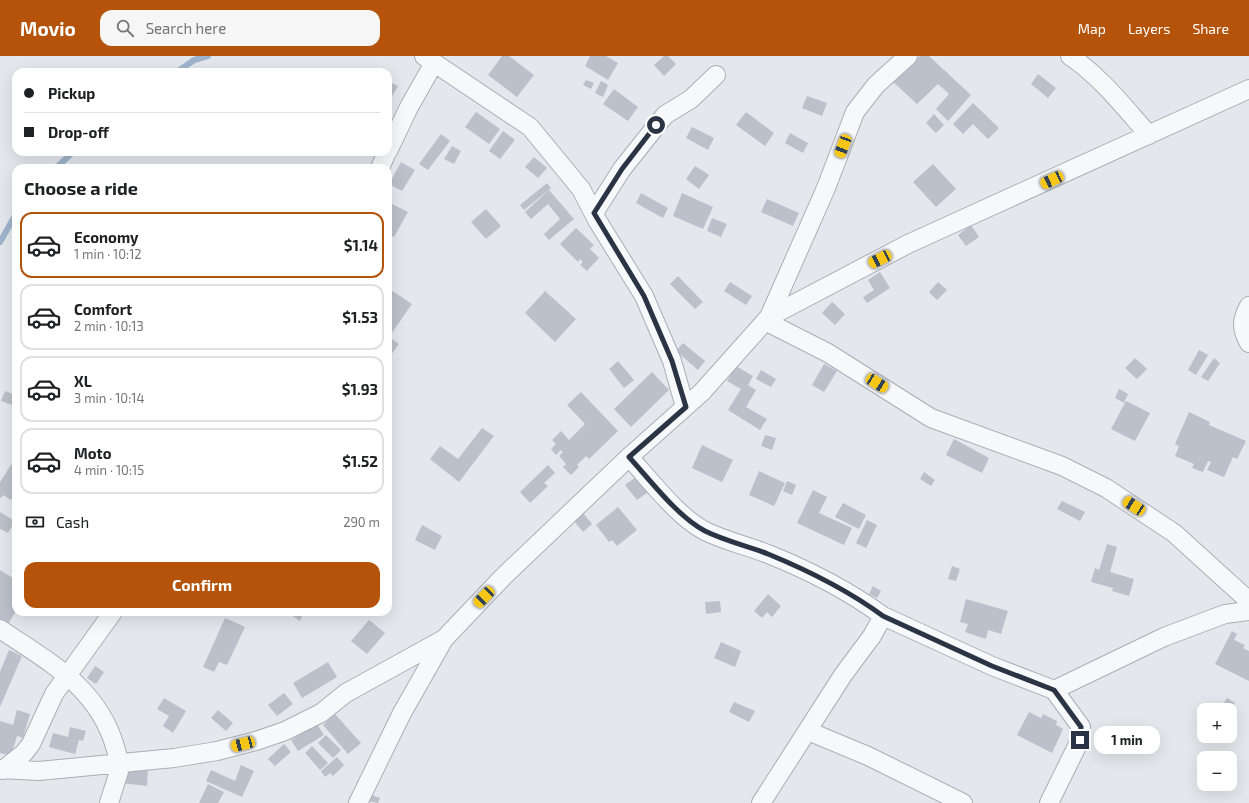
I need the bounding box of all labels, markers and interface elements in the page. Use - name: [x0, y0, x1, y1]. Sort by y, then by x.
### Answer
- search box: [100, 10, 380, 46]
- text: Movio: [20, 17, 76, 40]
- icon: search: [114, 17, 136, 39]
- text: Search here: [146, 19, 226, 37]
- text: Map: [1078, 20, 1106, 37]
- text: Layers: [1128, 20, 1170, 37]
- text: Share: [1192, 20, 1229, 37]
- text: Pickup: [48, 84, 95, 102]
- route start: [647, 116, 665, 134]
- text: Drop-off: [48, 123, 109, 141]
- car: [833, 133, 853, 159]
- car: [1039, 169, 1065, 191]
- text: Choose a ride: [24, 177, 138, 199]
- icon: car: [26, 227, 62, 263]
- text: Economy: [74, 228, 139, 246]
- text: $1.14: [344, 236, 378, 254]
- text: 1 min · 10:12: [74, 246, 142, 262]
- car: [867, 248, 893, 270]
- icon: car: [26, 299, 62, 335]
- text: Comfort: [74, 300, 132, 318]
- text: $1.53: [342, 308, 378, 326]
- text: 2 min · 10:13: [74, 318, 144, 334]
- icon: car: [26, 371, 62, 407]
- text: XL: [74, 372, 92, 390]
- car: [864, 372, 890, 394]
- text: $1.93: [342, 380, 378, 398]
- text: 3 min · 10:14: [74, 390, 144, 406]
- icon: car: [26, 443, 62, 479]
- text: Moto: [74, 444, 112, 462]
- text: $1.52: [342, 452, 378, 470]
- text: 4 min · 10:15: [74, 462, 144, 478]
- car: [1121, 494, 1147, 518]
- icon: cash: [24, 511, 46, 533]
- text: Cash: [56, 513, 89, 531]
- text: 290 m: [343, 514, 380, 530]
- button: Confirm: [24, 562, 380, 608]
- car: [471, 584, 497, 610]
- map controls: [1197, 703, 1237, 791]
- button: +: [1197, 703, 1237, 743]
- callout: 1 min: [1094, 726, 1160, 754]
- route end: [1071, 731, 1089, 749]
- text: 1 min: [1111, 732, 1143, 748]
- car: [230, 735, 256, 753]
- button: −: [1197, 751, 1237, 791]

